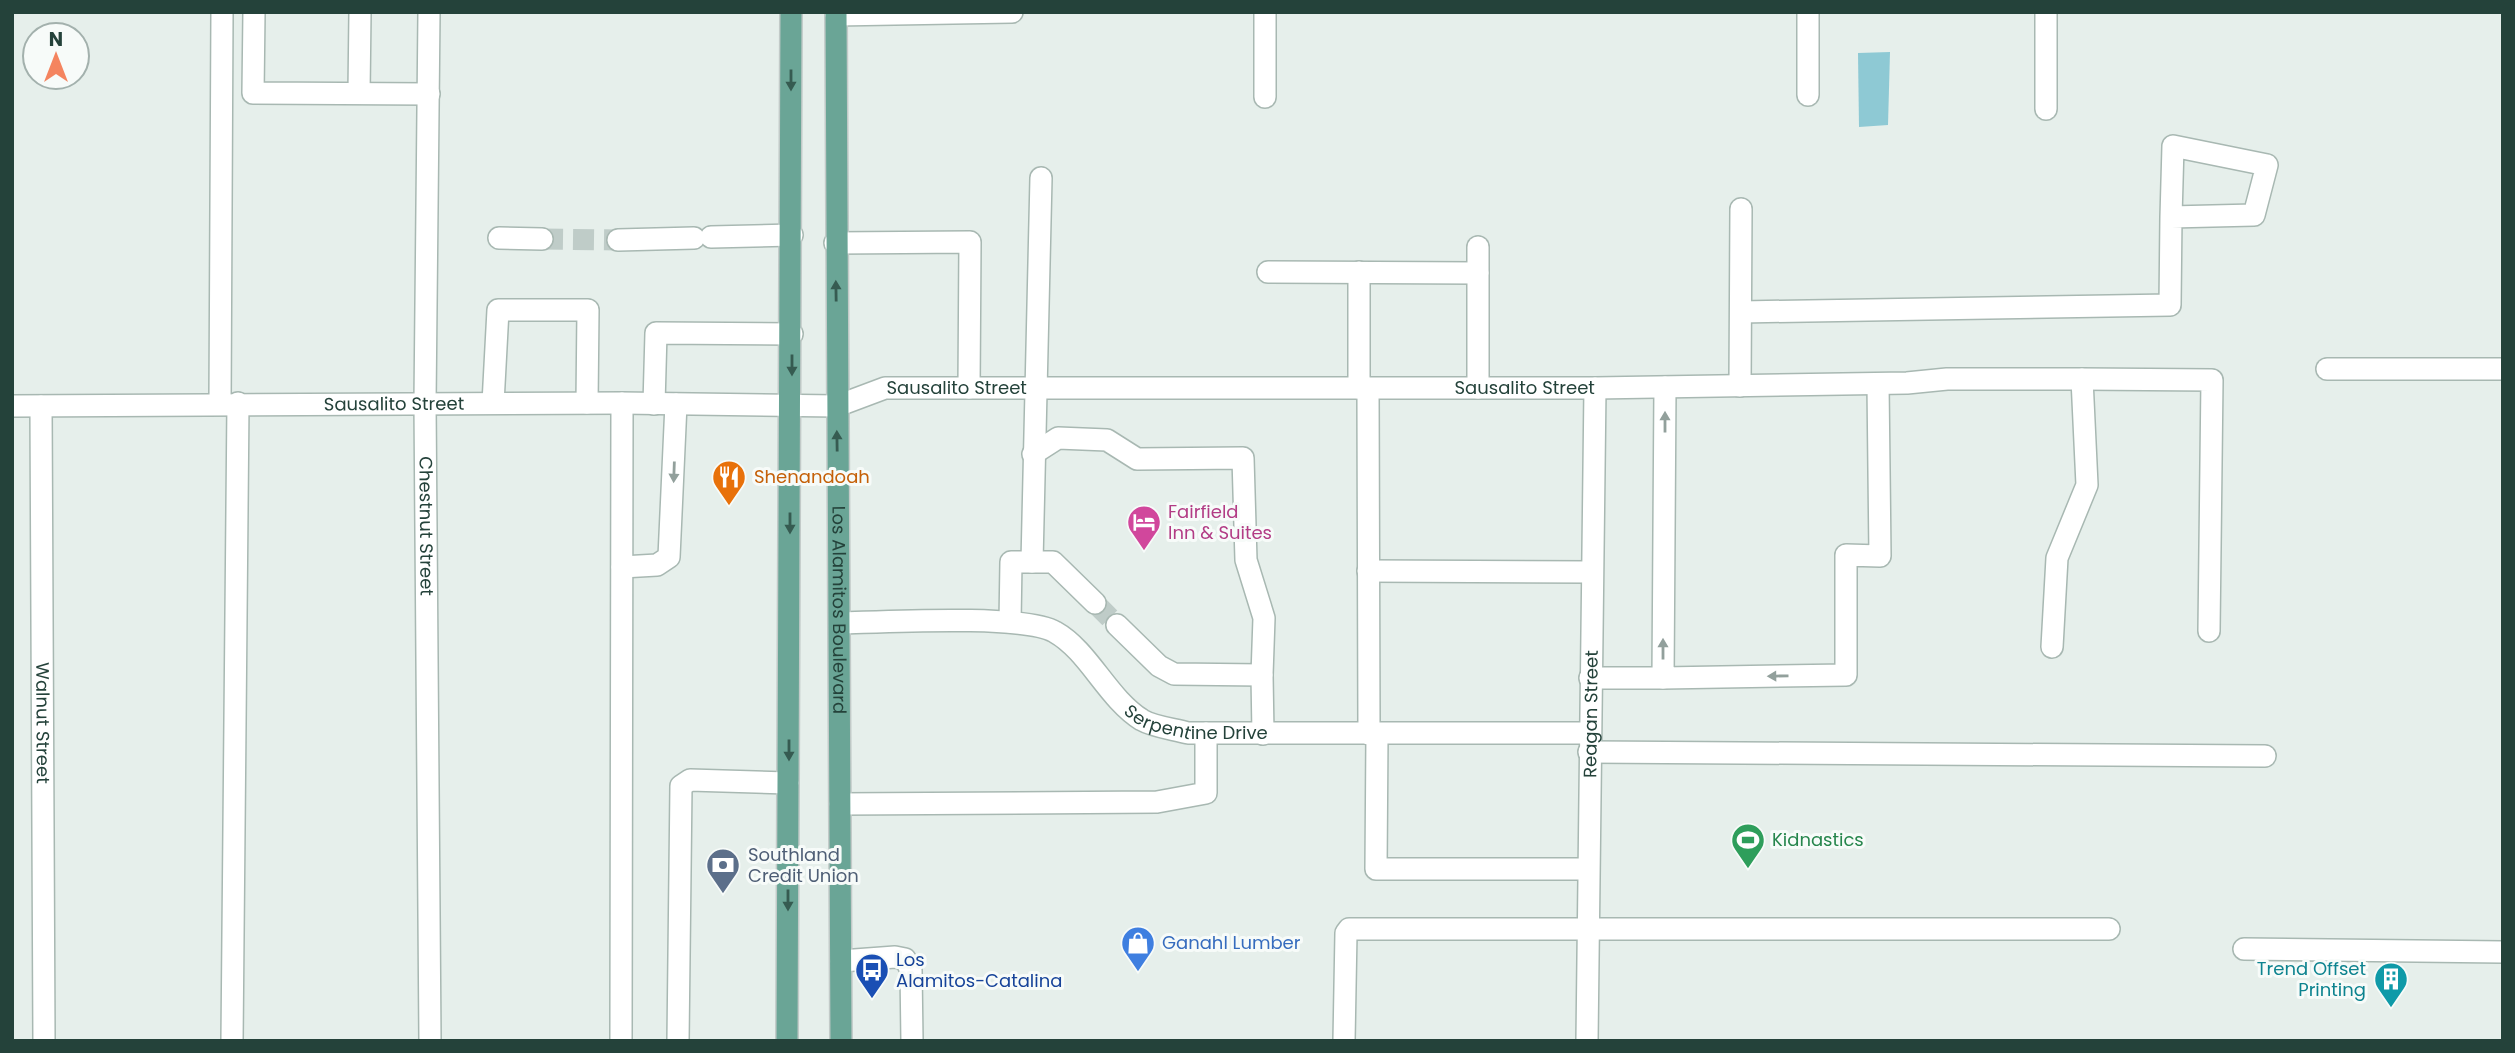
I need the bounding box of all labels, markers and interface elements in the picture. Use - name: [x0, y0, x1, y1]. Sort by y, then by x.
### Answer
- north arrow: [21, 21, 91, 91]
- text: N: [49, 26, 63, 53]
- one-way arrow: [785, 70, 797, 92]
- one-way arrow: [830, 280, 842, 302]
- one-way arrow: [786, 355, 797, 377]
- street label: Sausalito Street: [887, 375, 1027, 400]
- street label: Sausalito Street: [1455, 375, 1595, 400]
- street label: Sausalito Street: [324, 391, 464, 416]
- one-way arrow: [1659, 411, 1671, 433]
- one-way arrow: [832, 430, 843, 452]
- street label: Chestnut Street: [413, 456, 440, 596]
- restaurant icon: Shenandoah: [710, 458, 748, 507]
- one-way arrow: [668, 461, 679, 483]
- place label: Shenandoah: [754, 464, 870, 489]
- place label: Fairfield Inn & Suites: [1168, 499, 1272, 545]
- hotel icon: Fairfield Inn & Suites: [1125, 503, 1163, 552]
- street label: Los Alamitos Boulevard: [826, 506, 852, 714]
- one-way arrow: [784, 512, 796, 534]
- one-way arrow: [1657, 638, 1669, 660]
- street label: Reagan Street: [1577, 650, 1604, 778]
- street label: Walnut Street: [30, 662, 56, 784]
- one-way arrow: [1767, 670, 1789, 682]
- street label: Serpentine Drive: [1119, 698, 1268, 745]
- one-way arrow: [783, 739, 794, 761]
- sports icon: Kidnastics: [1729, 821, 1767, 870]
- place label: Kidnastics: [1772, 827, 1864, 852]
- place label: Southland Credit Union: [748, 842, 859, 888]
- bank icon: Southland Credit Union: [704, 846, 742, 895]
- one-way arrow: [782, 890, 794, 912]
- shop icon: Ganahl Lumber: [1119, 924, 1157, 973]
- place label: Ganahl Lumber: [1162, 930, 1301, 955]
- place label: Los Alamitos-Catalina: [896, 947, 1062, 993]
- bus stop icon: Los Alamitos-Catalina: [853, 951, 891, 1000]
- place label: Trend Offset Printing: [2257, 956, 2366, 1002]
- building icon: Trend Offset Printing: [2372, 960, 2410, 1009]

